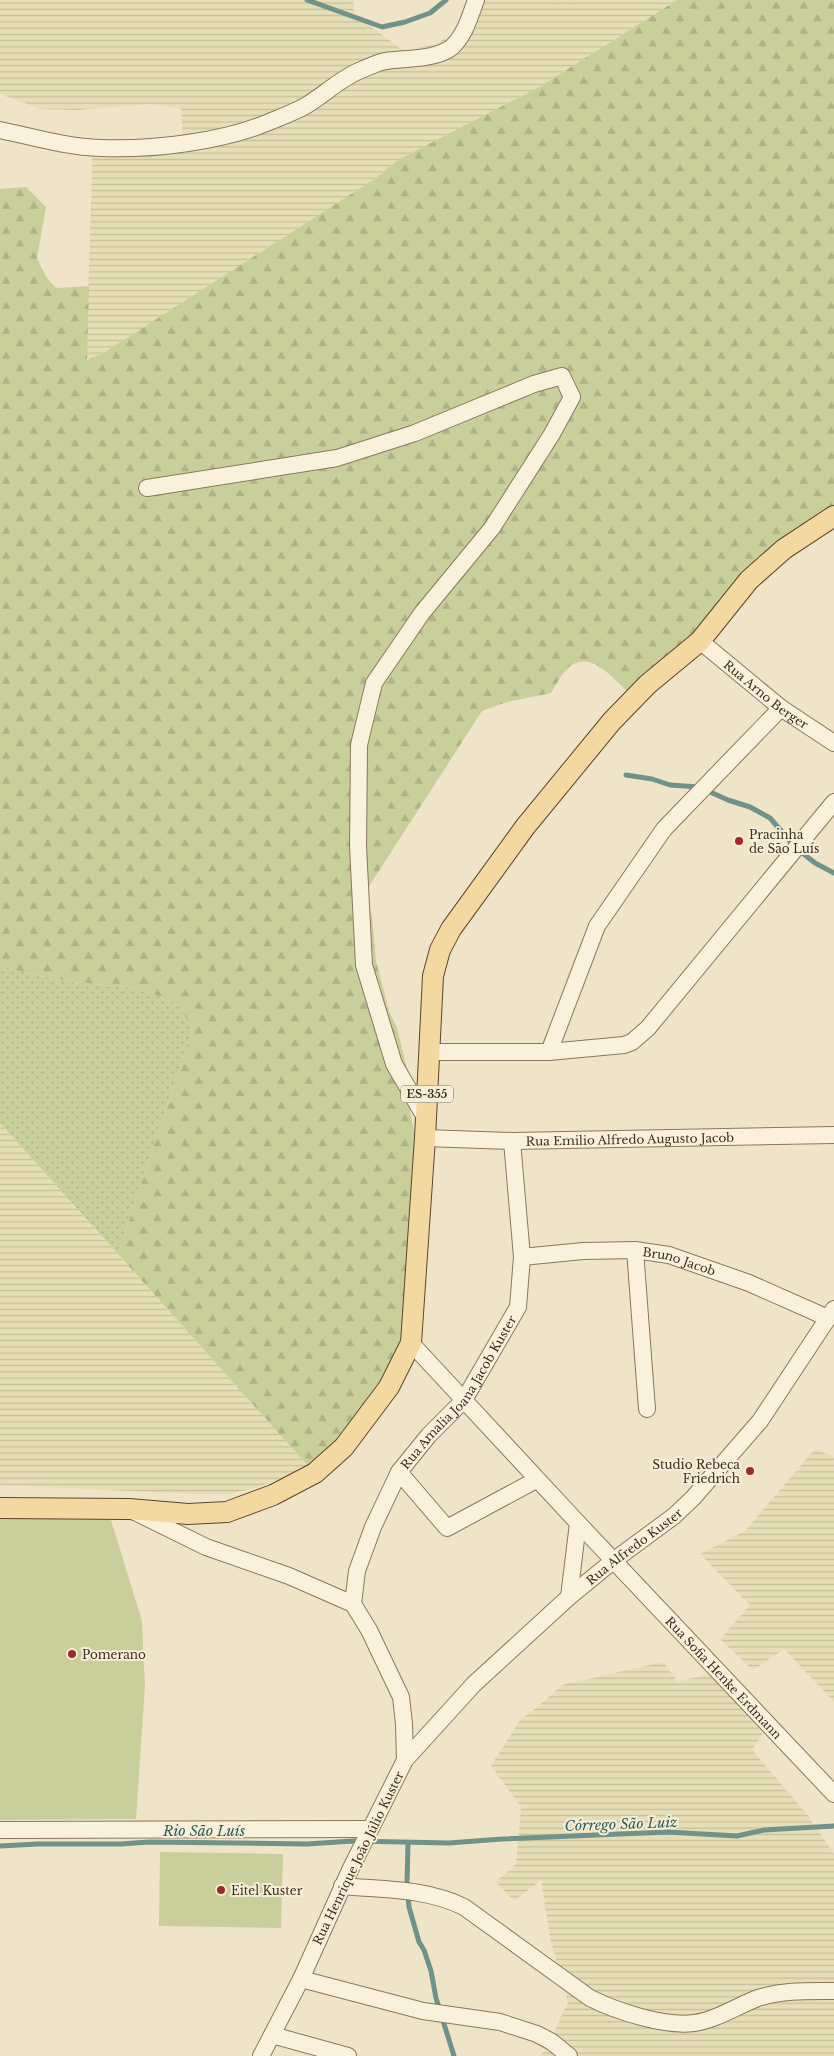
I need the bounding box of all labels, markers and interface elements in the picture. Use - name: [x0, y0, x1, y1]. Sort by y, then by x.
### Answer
- street label: Rua Arno Berger: [721, 657, 812, 732]
- place label: Pracinha de São Luís: [749, 827, 819, 856]
- marker: Pracinha de São Luís: [733, 835, 745, 847]
- road number: ES-355: [401, 1086, 453, 1102]
- street label: Rua Emilio Alfredo Augusto Jacob: [526, 1129, 734, 1148]
- street label: Bruno Jacob: [642, 1244, 718, 1278]
- street label: Rua Amalia Joana Jacob Kuster: [397, 1312, 519, 1472]
- place label: Studio Rebeca Friedrich: [652, 1457, 740, 1486]
- marker: Studio Rebeca Friedrich: [744, 1465, 756, 1477]
- street label: Rua Alfredo Kuster: [583, 1505, 685, 1588]
- street label: Rua Sofia Henke Erdmann: [663, 1613, 785, 1742]
- place label: Pomerano: [82, 1647, 146, 1662]
- marker: Pomerano: [66, 1648, 78, 1660]
- street label: Rua Henrique João Júlio Kuster: [309, 1769, 407, 1947]
- water label: Córrego São Luiz: [564, 1813, 678, 1835]
- water label: Rio São Luís: [162, 1822, 245, 1840]
- place label: Eitel Kuster: [231, 1883, 303, 1898]
- marker: Eitel Kuster: [215, 1884, 227, 1896]

